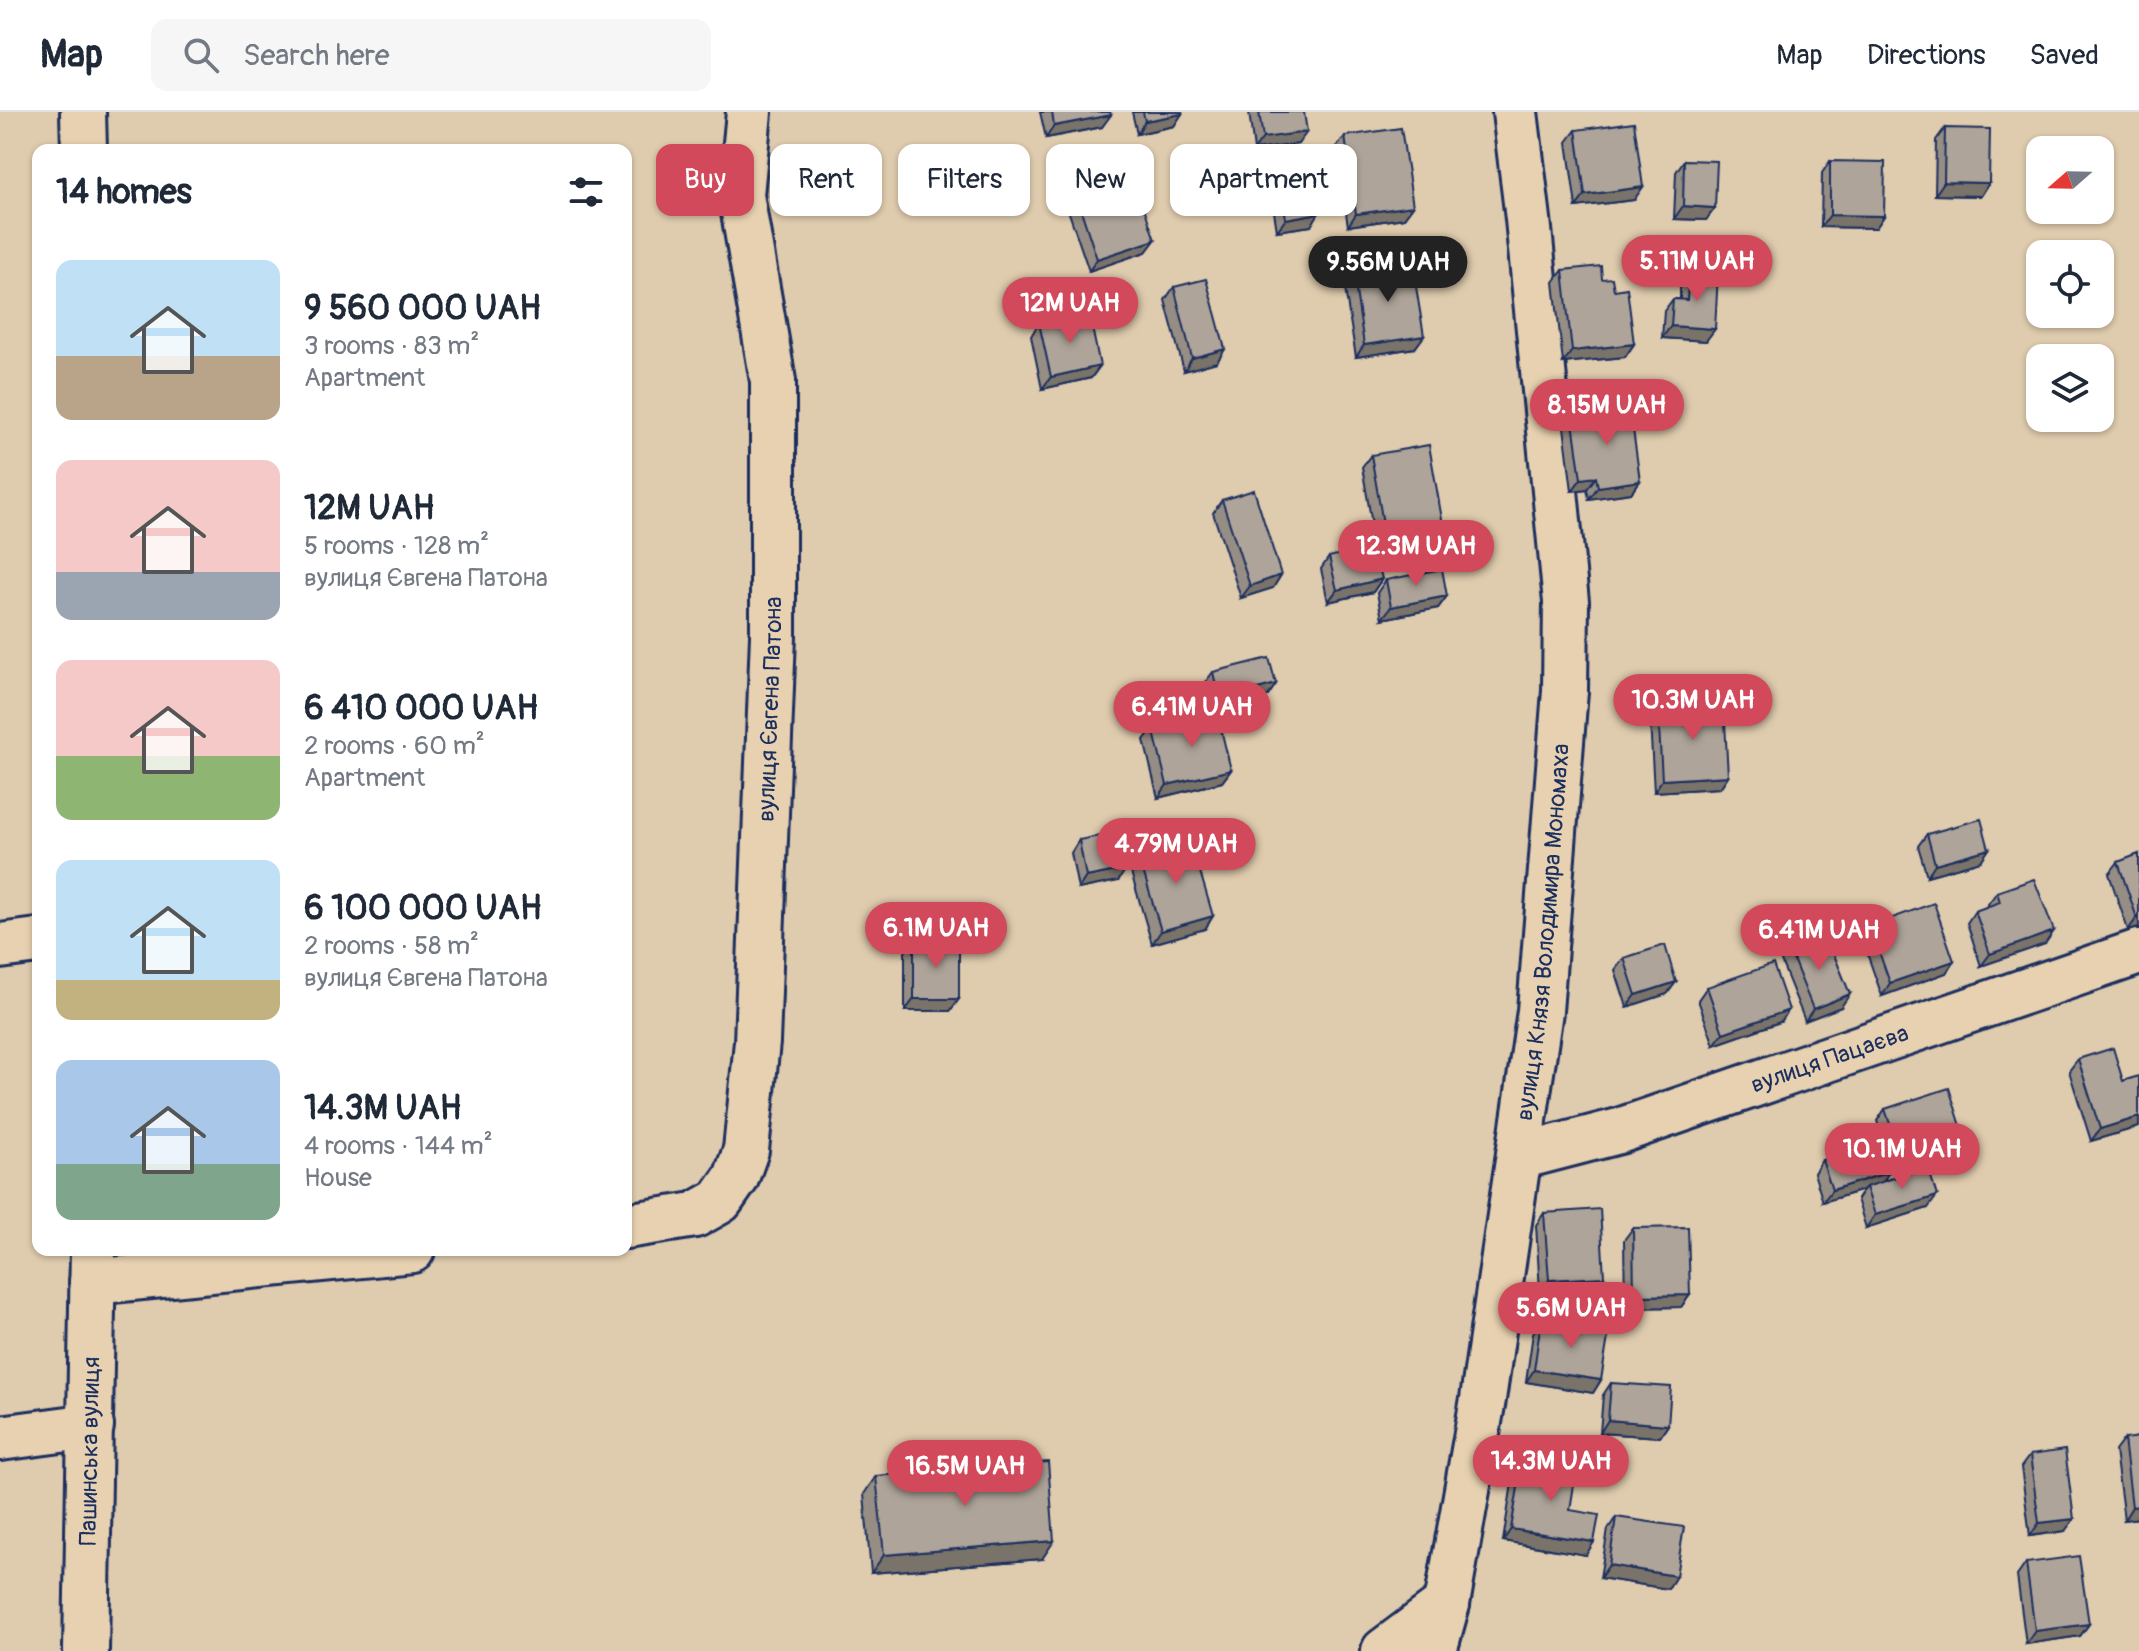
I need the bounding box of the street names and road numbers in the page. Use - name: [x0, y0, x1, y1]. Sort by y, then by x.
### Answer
- street label: вулиця Євгена Патона: [752, 597, 788, 822]
- street label: вулиця Князя Володимира Мономаха: [1510, 742, 1576, 1122]
- street label: вулиця Пацаєва: [1747, 1018, 1912, 1099]
- street label: Пашинська вулиця: [74, 1356, 106, 1546]

